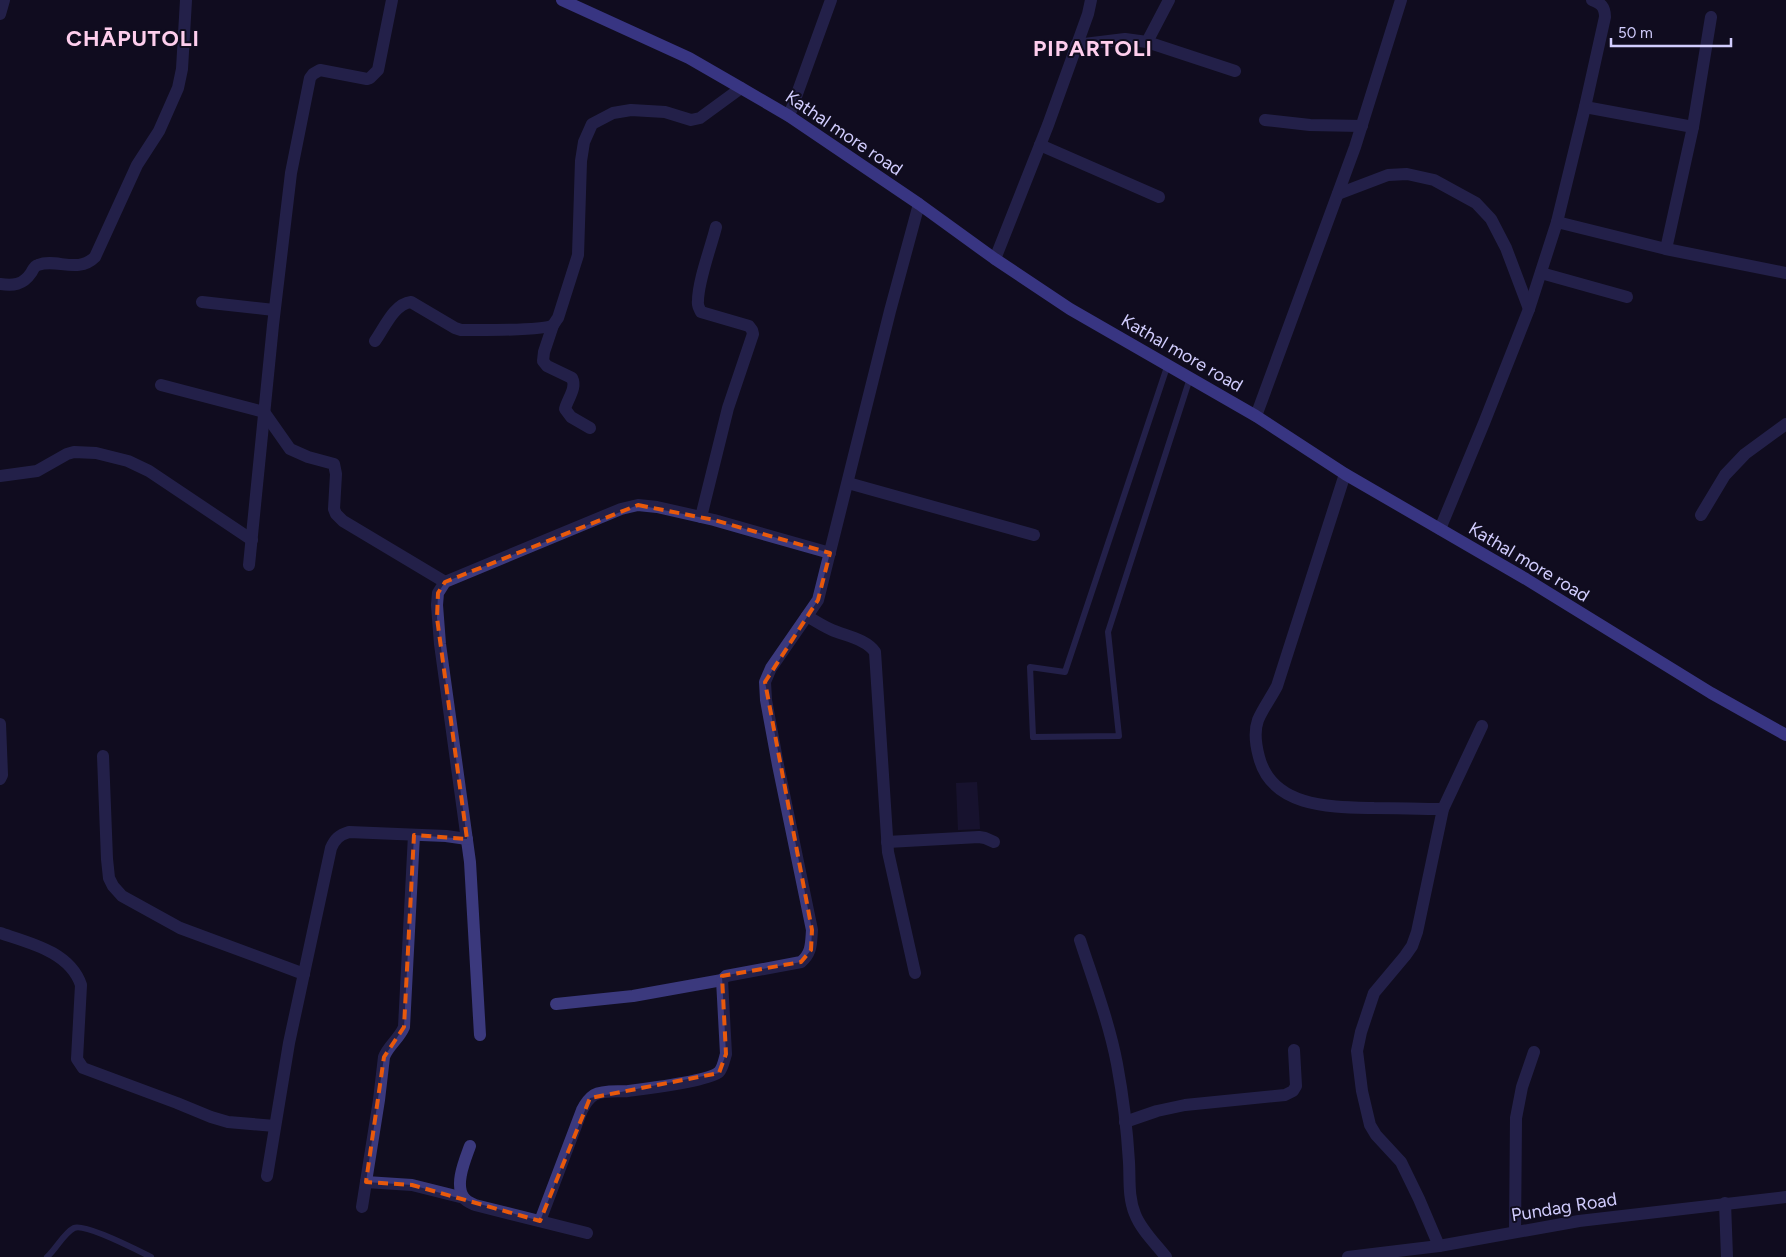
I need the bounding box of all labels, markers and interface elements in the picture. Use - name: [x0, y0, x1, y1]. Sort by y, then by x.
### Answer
- scale bar: [1611, 15, 1731, 47]
- text: 50 m: [1618, 24, 1653, 42]
- district label: CHĀPUTOLI: [66, 25, 200, 52]
- district label: PIPARTOLI: [1033, 35, 1153, 62]
- street label: Kathal more road: [781, 86, 907, 180]
- street label: Kathal more road: [1117, 309, 1247, 397]
- street label: Kathal more road: [1465, 517, 1593, 607]
- street label: Pundag Road: [1510, 1188, 1618, 1226]

